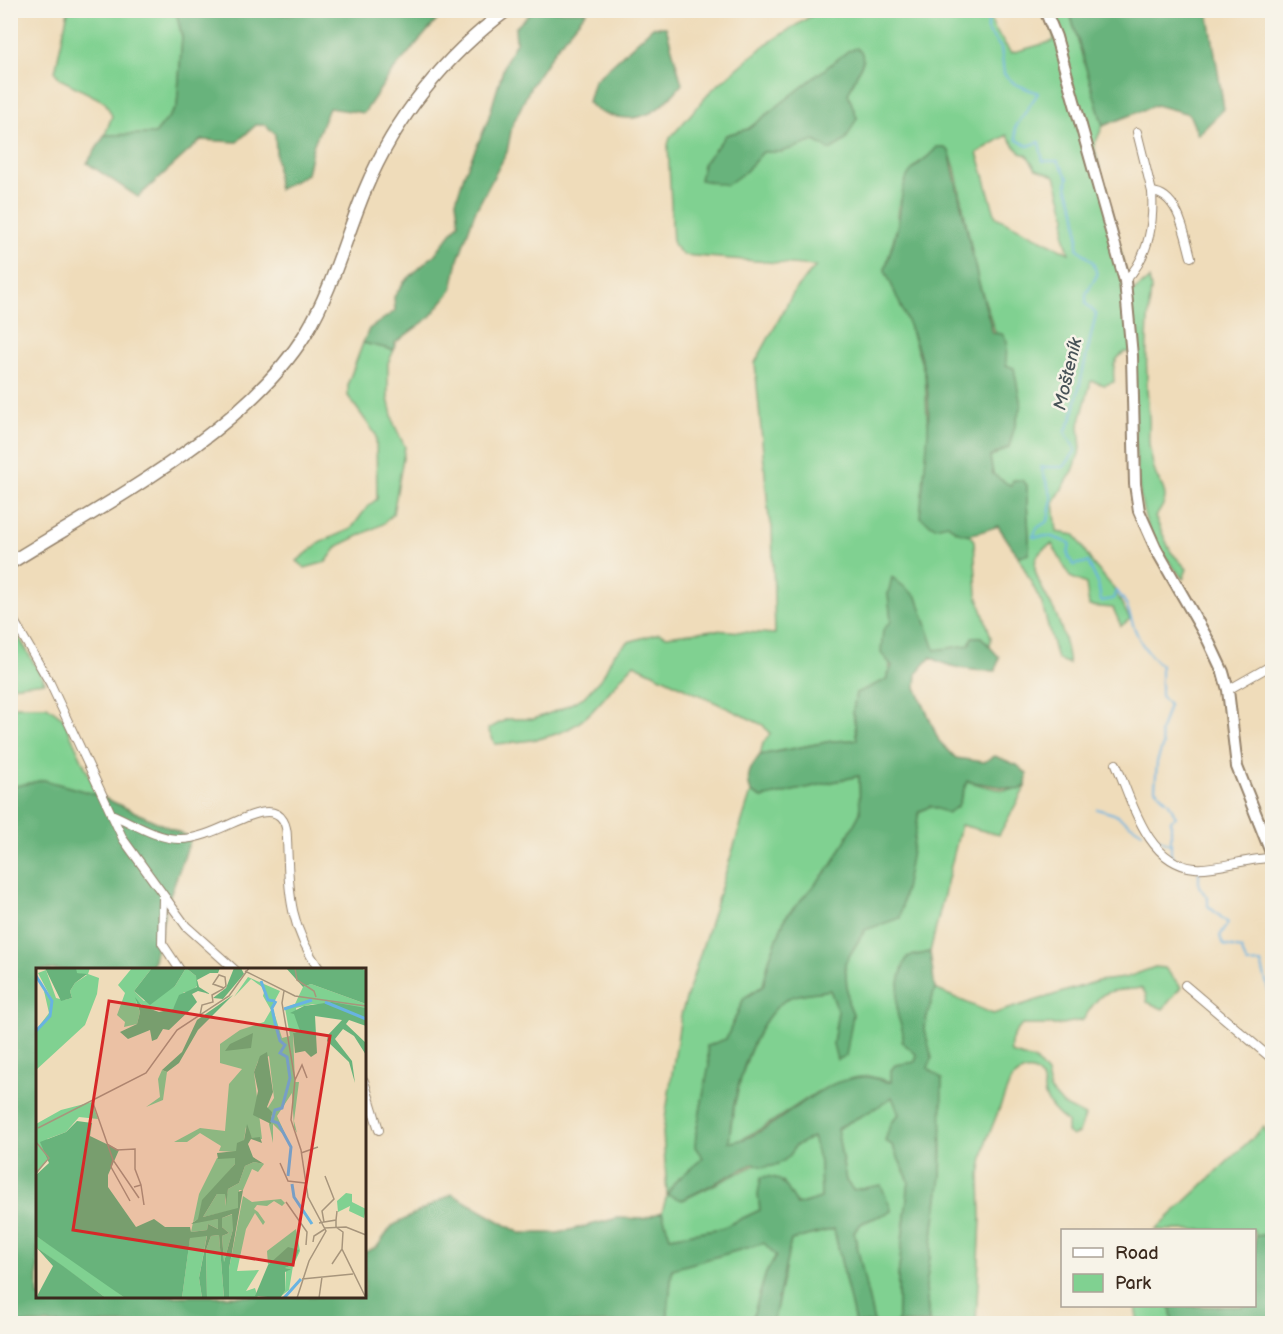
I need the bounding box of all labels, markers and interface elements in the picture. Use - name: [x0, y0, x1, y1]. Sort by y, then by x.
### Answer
- water label: Mošteník: [1049, 335, 1087, 412]
- inset map: [36, 968, 366, 1298]
- legend: [1061, 1229, 1256, 1307]
- text: Road: [1115, 1243, 1159, 1264]
- text: Park: [1115, 1273, 1151, 1294]

